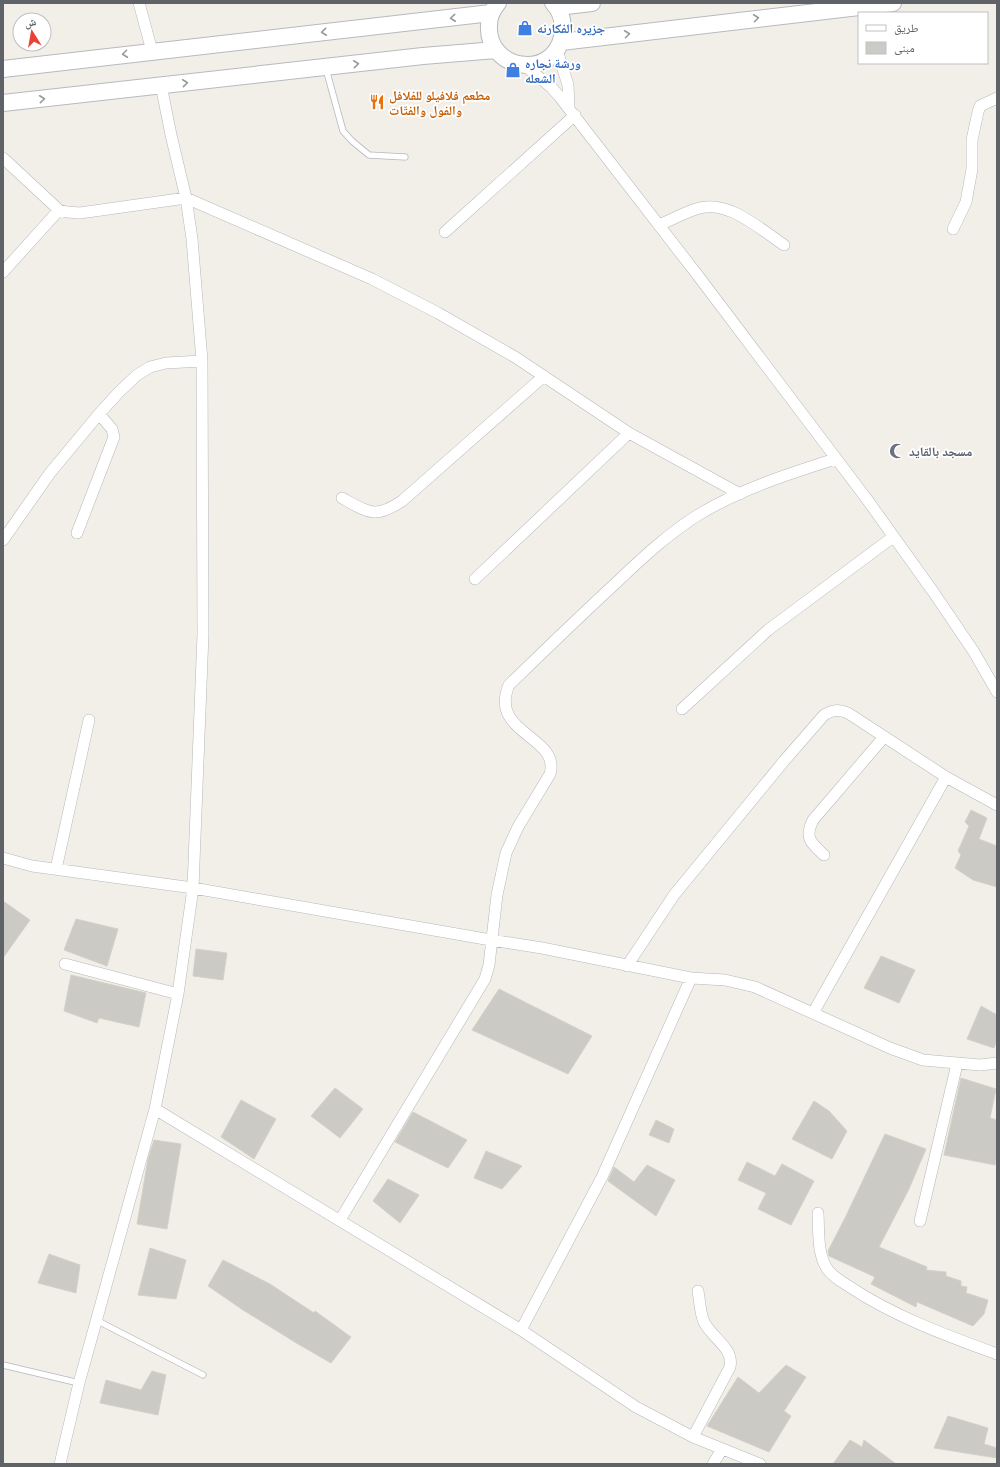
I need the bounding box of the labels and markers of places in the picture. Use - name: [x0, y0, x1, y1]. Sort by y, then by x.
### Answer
- shop icon: جزيره الفكارنه: [516, 19, 534, 37]
- place label: جزيره الفكارنه: [537, 20, 605, 36]
- place label: ورشة نجاره الشعله: [525, 55, 581, 86]
- shop icon: ورشة نجاره الشعله: [504, 61, 522, 79]
- place label: مطعم فلافيلو للفلافل والفول والفتّات: [389, 87, 491, 118]
- restaurant icon: مطعم فلافيلو للفلافل والفول والفتّات: [368, 93, 386, 111]
- mosque icon: مسجد بالقايد: [888, 442, 906, 460]
- place label: مسجد بالقايد: [909, 443, 972, 459]

